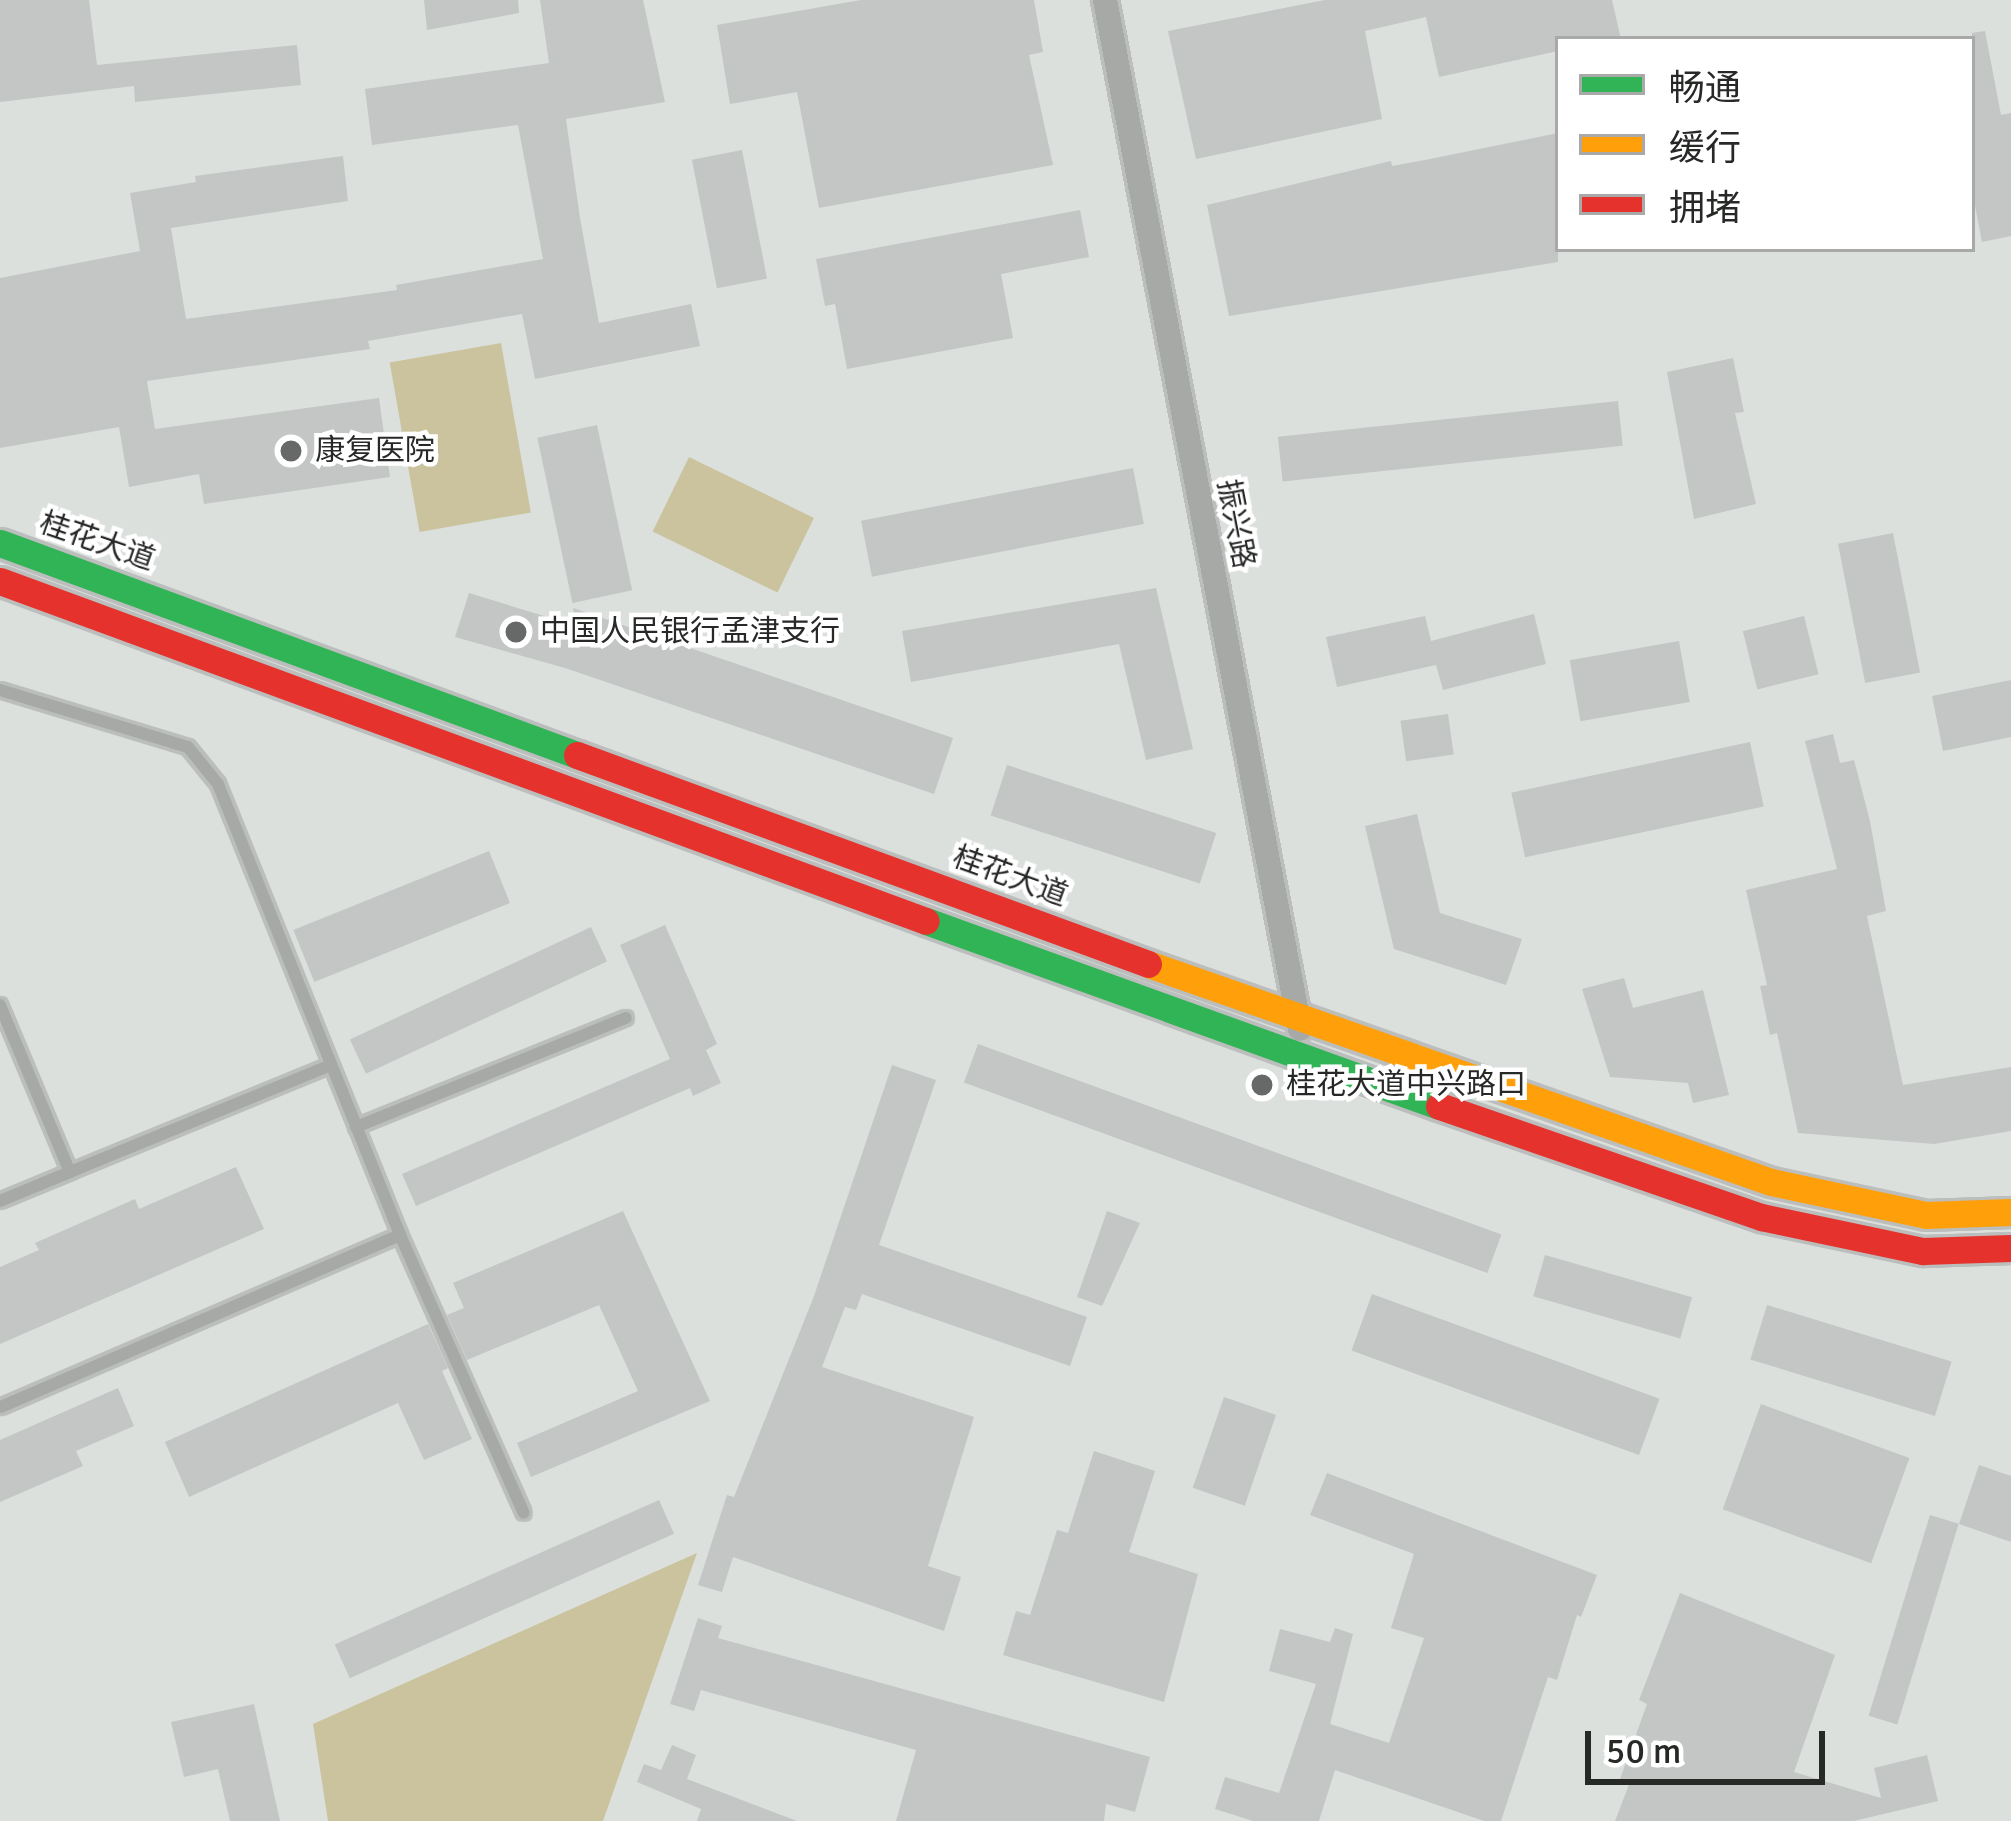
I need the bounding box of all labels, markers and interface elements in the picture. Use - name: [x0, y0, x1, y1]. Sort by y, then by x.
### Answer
- legend: [1555, 36, 1975, 252]
- text: 畅通: [1669, 66, 1741, 111]
- text: 缓行: [1669, 126, 1741, 171]
- text: 拥堵: [1669, 186, 1741, 231]
- place label: 康复医院: [315, 433, 435, 469]
- marker: 康复医院: [278, 438, 304, 464]
- street label: 振兴路: [1209, 476, 1261, 572]
- street label: 桂花大道: [34, 505, 160, 579]
- place label: 中国人民银行孟津支行: [540, 614, 840, 650]
- marker: 中国人民银行孟津支行: [503, 619, 529, 645]
- street label: 桂花大道: [947, 840, 1073, 914]
- place label: 桂花大道中兴路口: [1286, 1067, 1526, 1103]
- marker: 桂花大道中兴路口: [1249, 1072, 1275, 1098]
- scale bar: [1591, 1707, 1831, 1781]
- text: 50 m: [1606, 1729, 1682, 1774]

